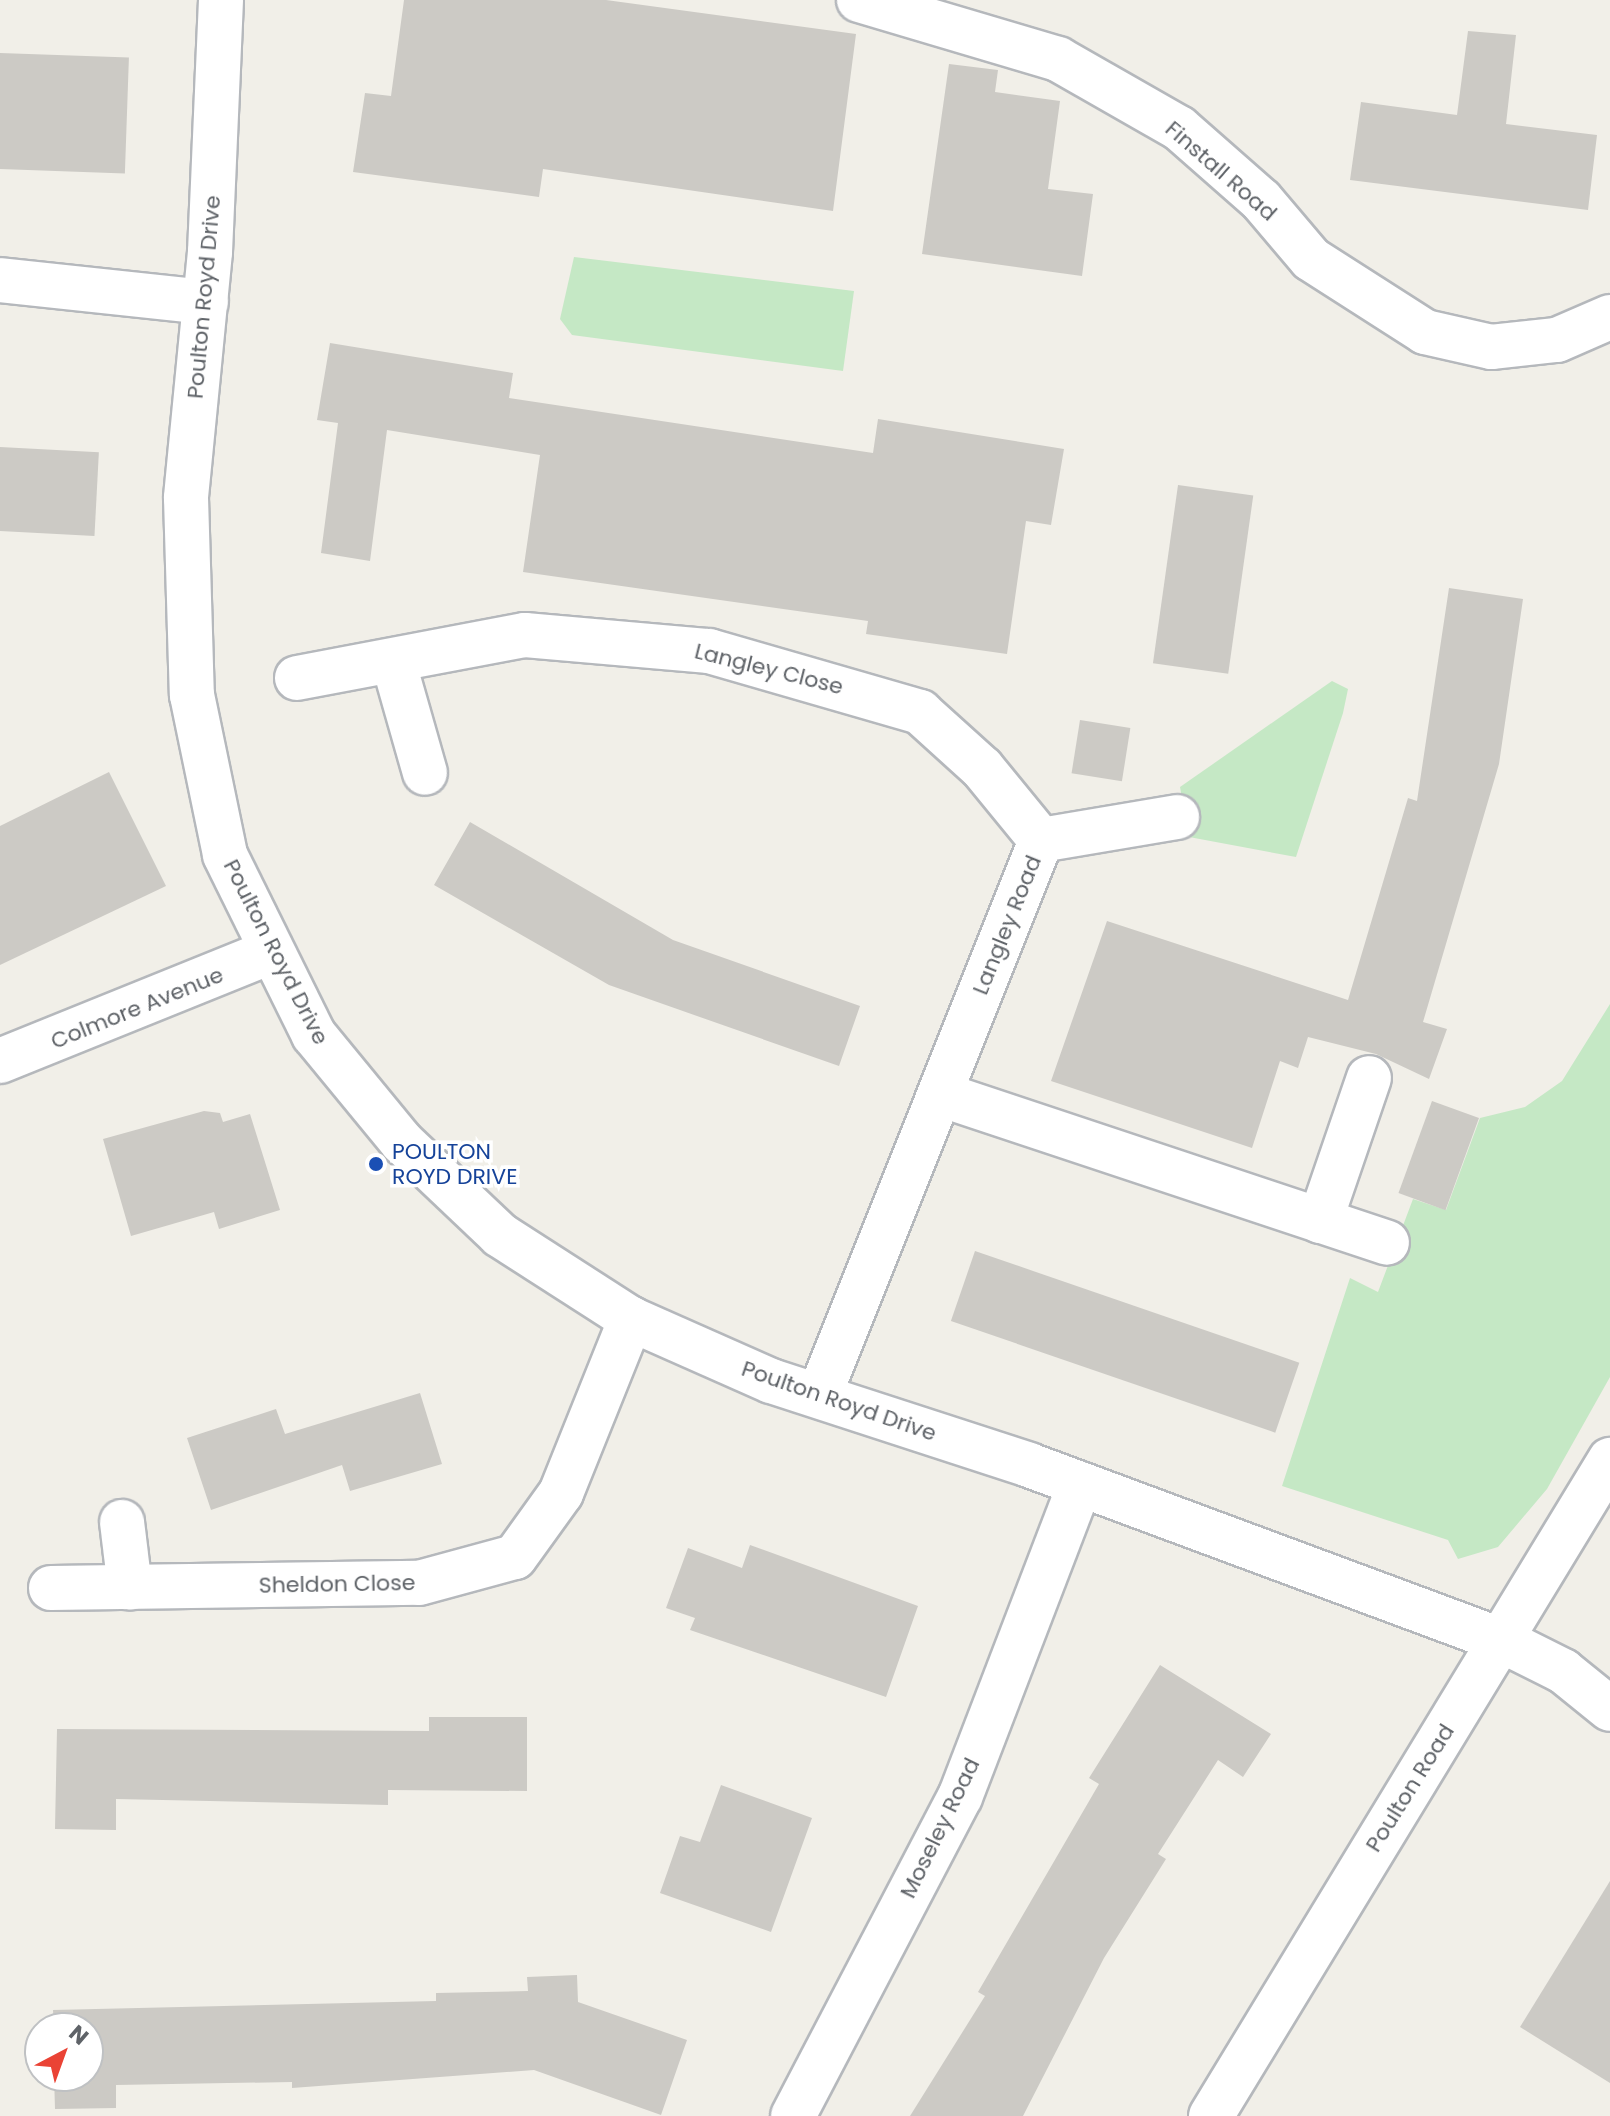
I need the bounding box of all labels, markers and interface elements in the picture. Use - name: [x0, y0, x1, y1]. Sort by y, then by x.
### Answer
- street label: Finstall Road: [1160, 115, 1282, 227]
- street label: Poulton Royd Drive: [182, 194, 226, 400]
- street label: Langley Close: [692, 638, 846, 700]
- street label: Langley Road: [967, 852, 1047, 998]
- street label: Poulton Royd Drive: [218, 855, 334, 1049]
- street label: Colmore Avenue: [47, 961, 227, 1055]
- place label: POULTON ROYD DRIVE: [392, 1138, 517, 1190]
- marker: POULTON ROYD DRIVE: [367, 1155, 385, 1173]
- street label: Poulton Royd Drive: [738, 1355, 940, 1447]
- street label: Sheldon Close: [259, 1569, 415, 1599]
- street label: Poulton Road: [1360, 1719, 1460, 1857]
- street label: Moseley Road: [895, 1754, 985, 1902]
- north arrow: [24, 2012, 104, 2092]
- text: N: [62, 2018, 95, 2052]

